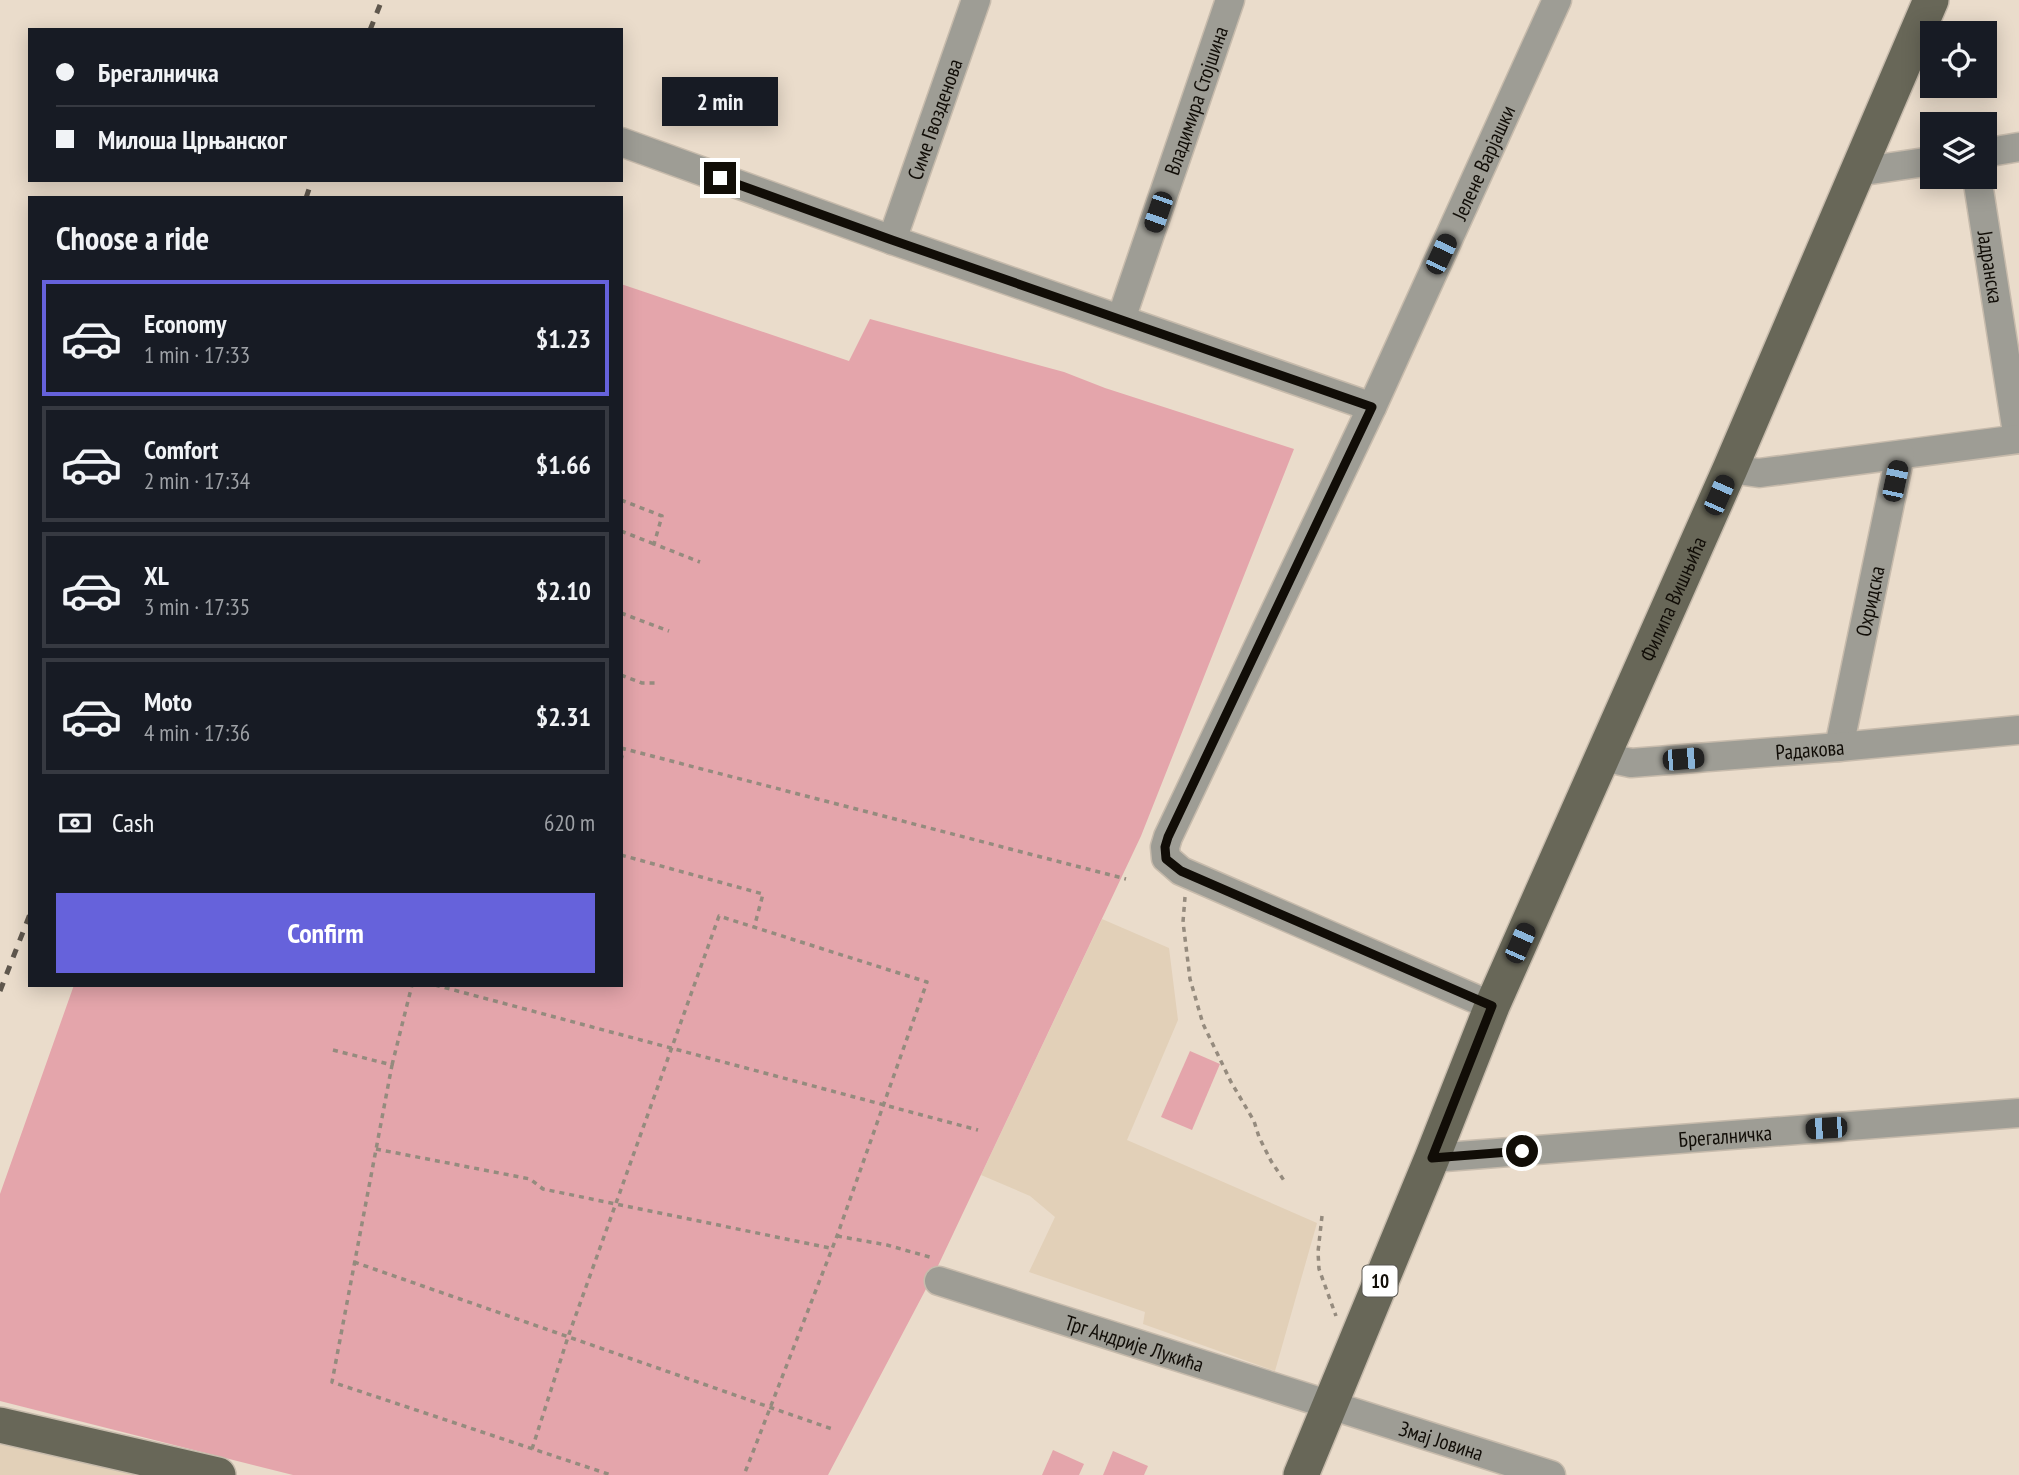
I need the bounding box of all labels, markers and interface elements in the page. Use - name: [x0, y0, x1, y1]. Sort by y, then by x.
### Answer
- map controls: [1920, 21, 1997, 189]
- button: locate: [1920, 21, 1997, 98]
- street label: Владимира Стојшина: [1158, 23, 1234, 178]
- street label: Симе Гвозденова: [901, 55, 968, 183]
- text: Брегалничка: [98, 56, 219, 89]
- callout: 2 min: [662, 76, 778, 125]
- text: 2 min: [697, 87, 743, 116]
- street label: Јелене Варјашки: [1445, 101, 1521, 225]
- button: layers: [1920, 112, 1997, 189]
- text: Милоша Црњанског: [98, 123, 287, 156]
- route end: [704, 162, 736, 194]
- car: [1142, 189, 1175, 235]
- text: Choose a ride: [56, 217, 209, 259]
- street label: Јадранска: [1972, 228, 2010, 305]
- car: [1423, 231, 1460, 277]
- icon: car: [60, 307, 123, 370]
- text: Economy: [144, 307, 226, 340]
- text: $1.23: [536, 322, 591, 355]
- text: 1 min · 17:33: [144, 340, 250, 369]
- icon: car: [60, 433, 123, 496]
- text: Comfort: [144, 433, 218, 466]
- text: $1.66: [536, 448, 591, 481]
- car: [1881, 458, 1910, 504]
- text: 2 min · 17:34: [144, 466, 250, 495]
- car: [1701, 472, 1738, 518]
- street label: Филипа Вишњића: [1633, 532, 1712, 665]
- icon: car: [60, 559, 123, 622]
- text: XL: [144, 559, 169, 592]
- street label: Охридска: [1849, 563, 1890, 639]
- text: $2.10: [536, 574, 591, 607]
- text: 3 min · 17:35: [144, 592, 250, 621]
- icon: car: [60, 685, 123, 748]
- text: Moto: [144, 685, 192, 718]
- text: $2.31: [536, 700, 591, 733]
- text: 4 min · 17:36: [144, 718, 250, 747]
- street label: Радакова: [1774, 733, 1845, 765]
- car: [1662, 747, 1705, 771]
- icon: cash: [56, 804, 94, 842]
- text: Cash: [112, 806, 154, 839]
- text: 620 m: [544, 808, 595, 837]
- button: Confirm: [56, 893, 595, 973]
- car: [1502, 920, 1539, 966]
- car: [1805, 1116, 1848, 1140]
- street label: Брегалничка: [1677, 1118, 1773, 1153]
- route start: [1506, 1135, 1538, 1167]
- road number: 10: [1362, 1266, 1398, 1296]
- street label: Трг Андрије Лукића: [1062, 1308, 1207, 1378]
- street label: Змај Јовина: [1396, 1414, 1487, 1466]

